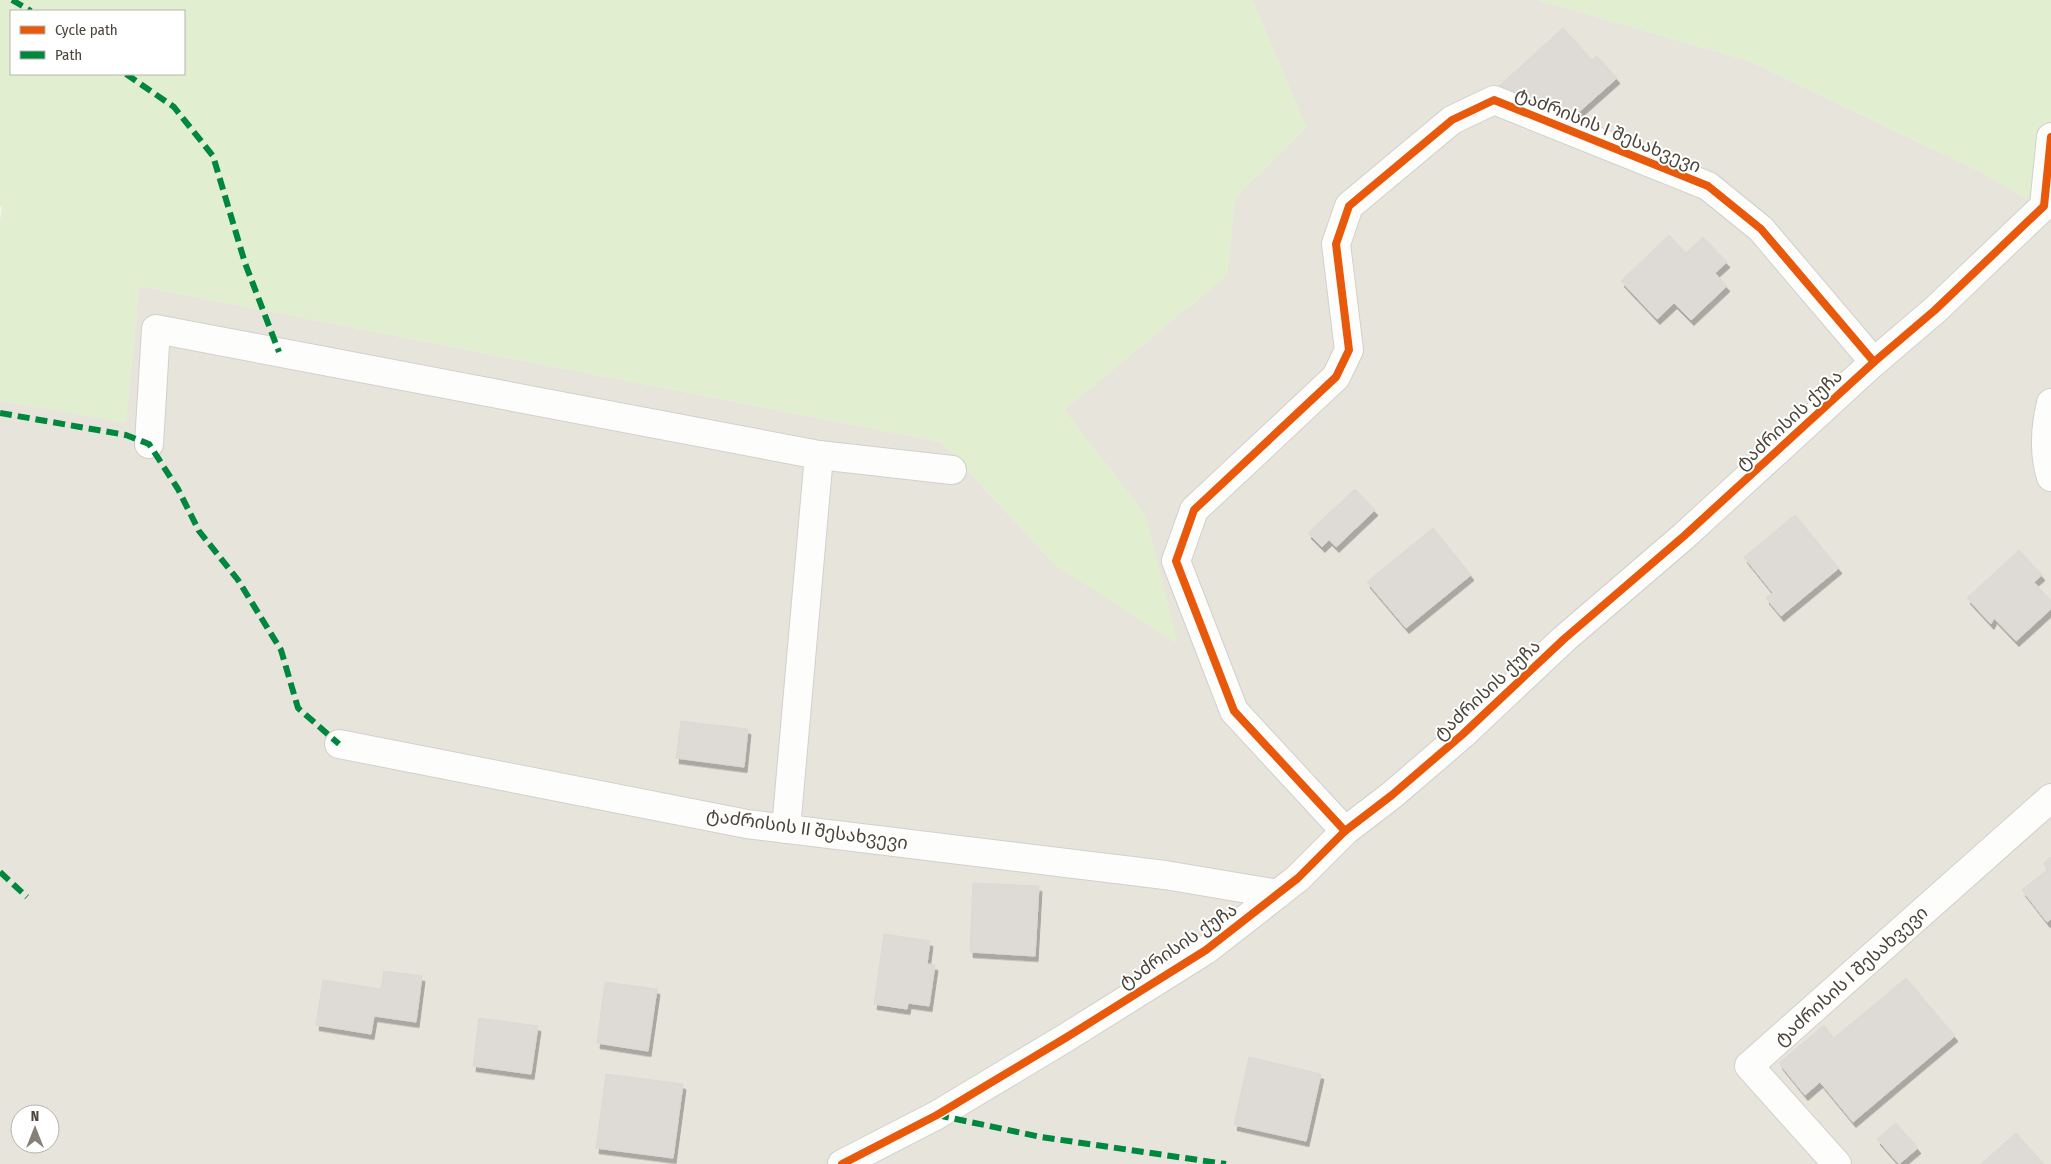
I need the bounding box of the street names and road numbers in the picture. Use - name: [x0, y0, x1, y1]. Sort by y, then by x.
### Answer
- street label: ტაძრისის I შესახვევი: [1512, 83, 1704, 177]
- street label: ტაძრისის ქუჩა: [1731, 365, 1847, 475]
- street label: ტაძრისის ქუჩა: [1429, 635, 1545, 745]
- street label: ტაძრისის II შესახვევი: [705, 804, 909, 854]
- street label: ტაძრისის ქუჩა: [1115, 898, 1241, 994]
- street label: ტაძრისის I შესახვევი: [1770, 901, 1932, 1051]

